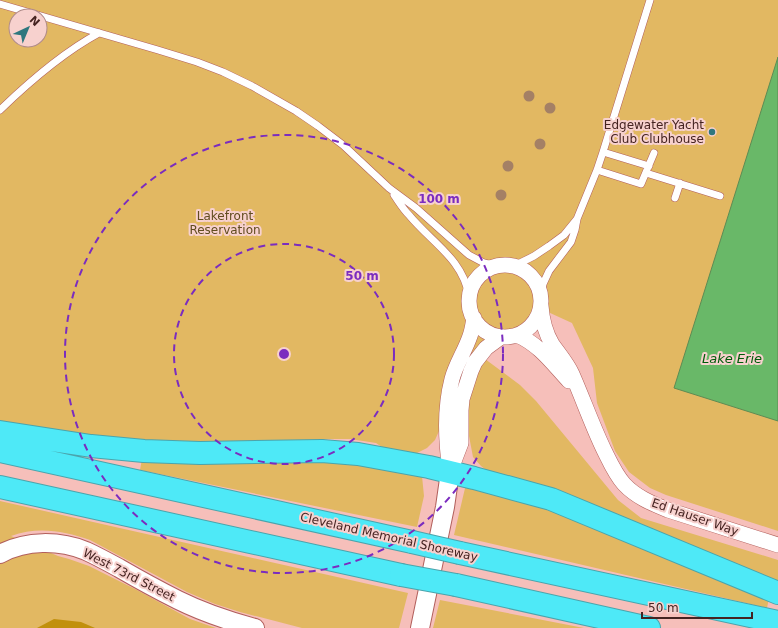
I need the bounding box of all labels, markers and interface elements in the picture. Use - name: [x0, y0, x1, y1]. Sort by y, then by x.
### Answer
- north arrow: [8, 8, 48, 48]
- text: N: [27, 13, 42, 29]
- place label: Edgewater Yacht Club Clubhouse: [604, 118, 704, 146]
- marker: Edgewater Yacht Club Clubhouse: [707, 127, 717, 137]
- text: 100 m: [418, 192, 460, 206]
- park label: Lakefront Reservation: [189, 209, 261, 237]
- text: 50 m: [345, 269, 379, 283]
- centre of rings: [277, 347, 291, 361]
- water label: Lake Erie: [702, 351, 762, 366]
- street label: Ed Hauser Way: [650, 496, 740, 538]
- street label: Cleveland Memorial Shoreway: [299, 510, 479, 564]
- street label: West 73rd Street: [81, 546, 178, 604]
- scale bar: [642, 594, 752, 620]
- text: 50 m: [648, 601, 679, 615]

